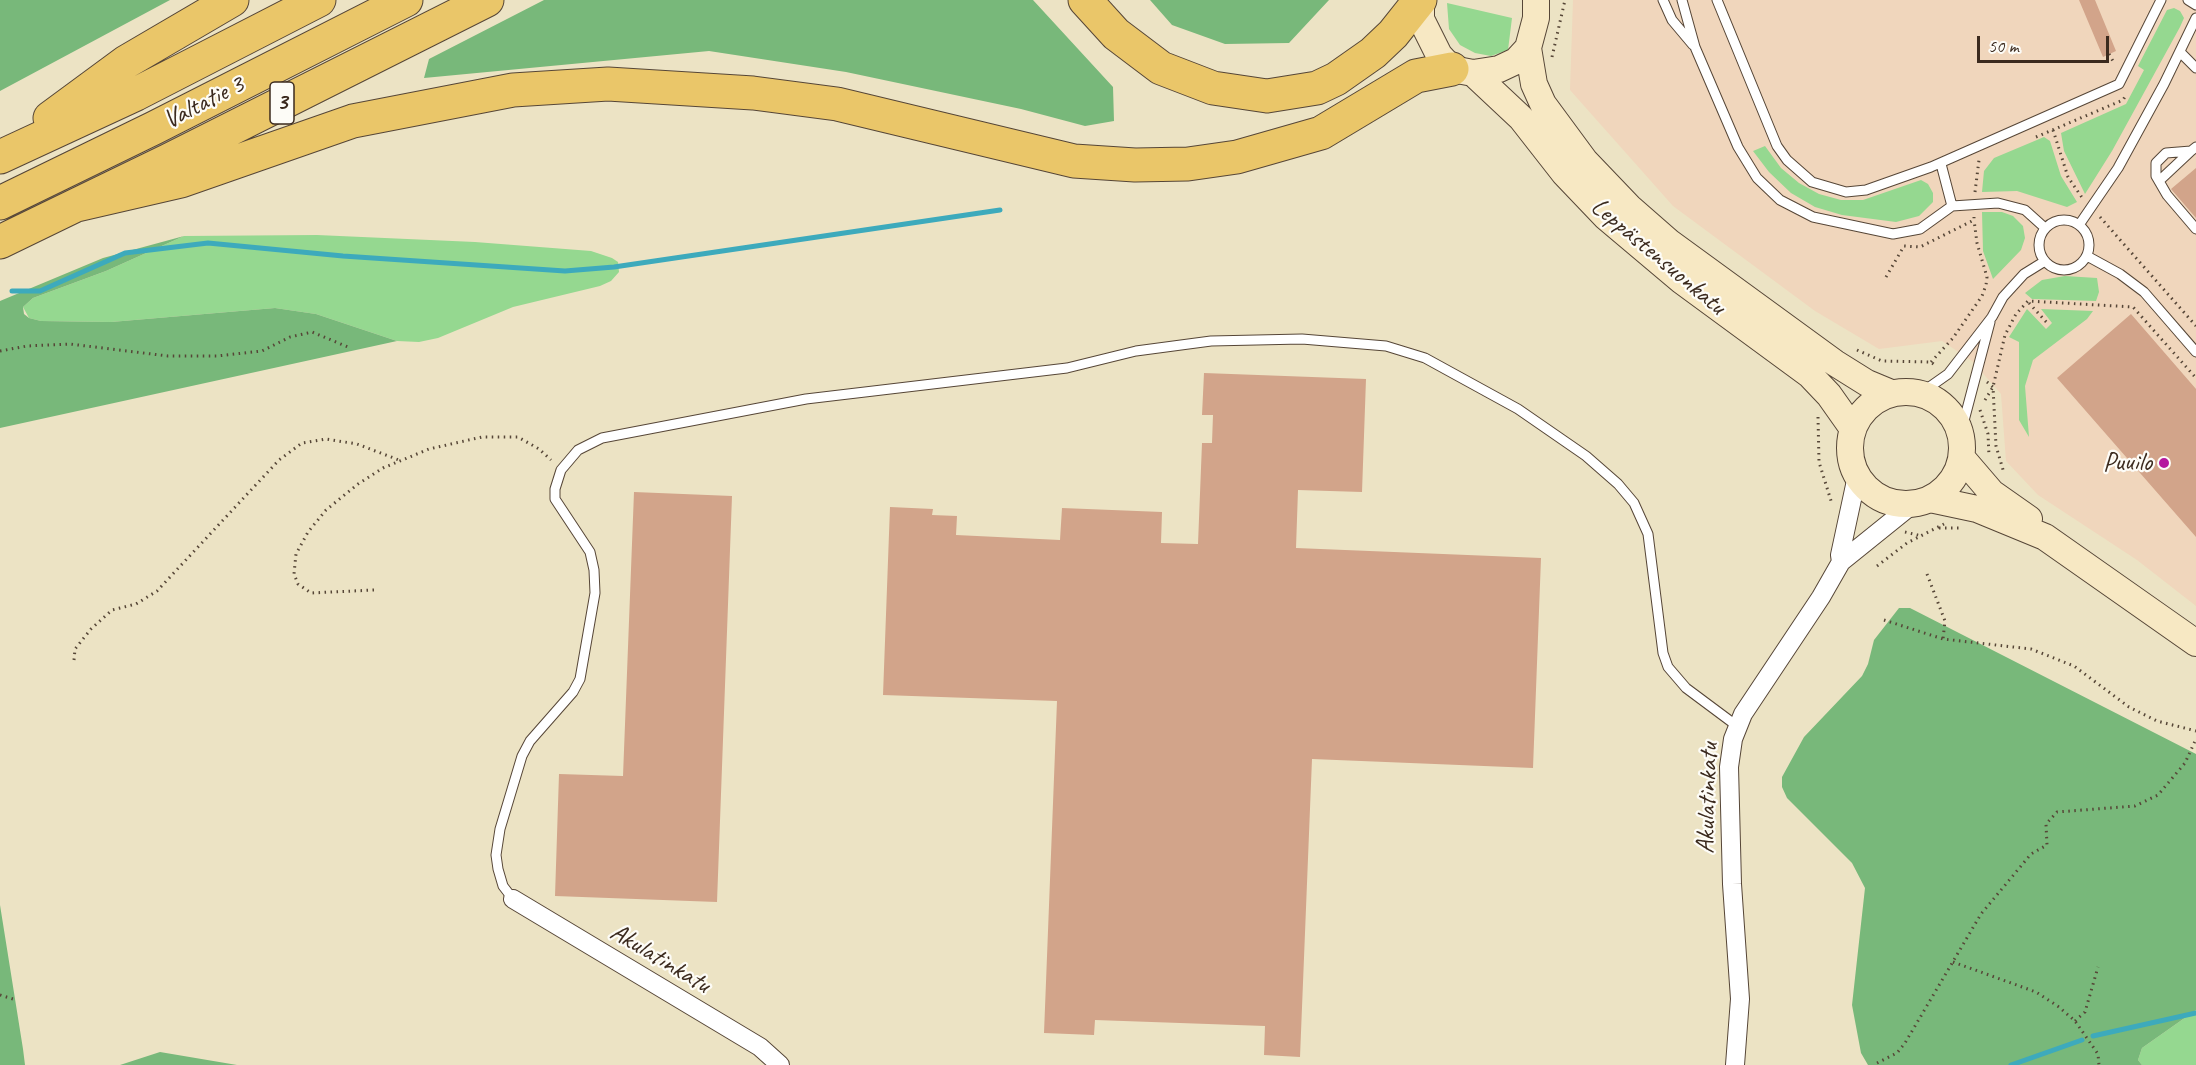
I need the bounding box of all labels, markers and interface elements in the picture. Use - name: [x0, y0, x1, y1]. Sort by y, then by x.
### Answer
- scale bar: [1980, 24, 2112, 62]
- text: 50 m: [1988, 35, 2019, 57]
- street label: Valtatie 3: [159, 70, 249, 136]
- road number: 3: [270, 82, 294, 124]
- street label: Leppästensuonkatu: [1584, 192, 1732, 322]
- place label: Puuilo: [2103, 447, 2152, 479]
- marker: Puuilo: [2157, 456, 2171, 470]
- street label: Akulatinkatu: [1690, 742, 1726, 854]
- street label: Akulatinkatu: [604, 917, 716, 1001]

